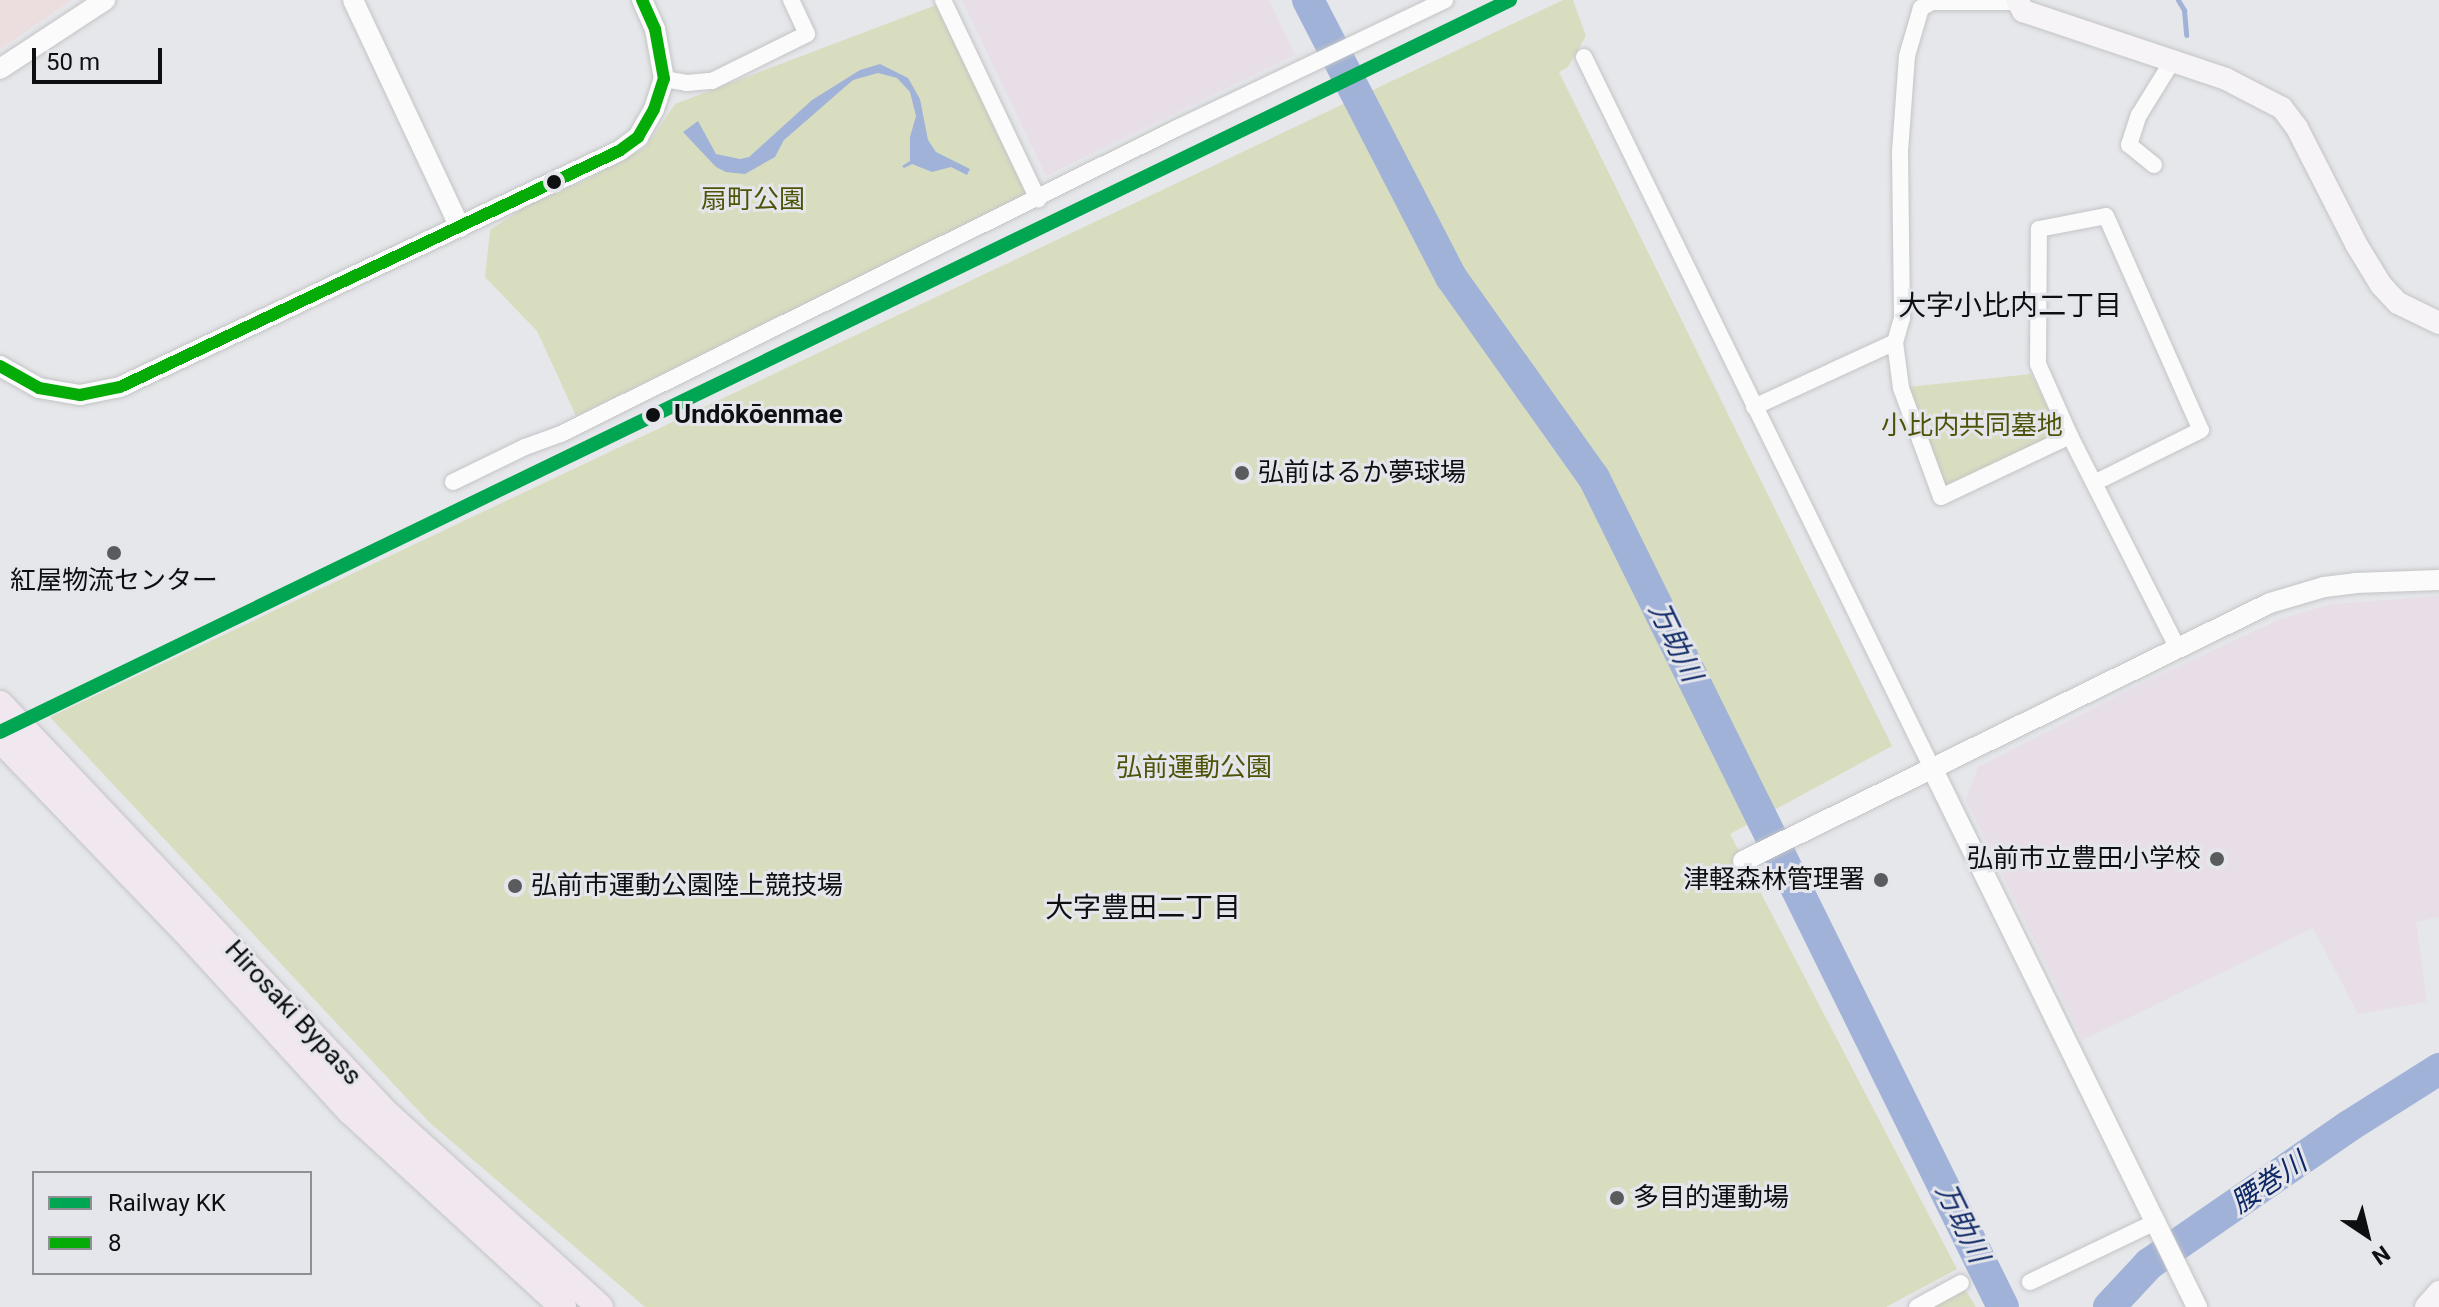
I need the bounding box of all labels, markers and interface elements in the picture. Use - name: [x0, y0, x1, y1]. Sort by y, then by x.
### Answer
- scale bar: [36, 32, 166, 82]
- text: 50 m: [46, 48, 100, 76]
- unlabelled marker: [546, 174, 562, 190]
- park label: 扇町公園: [701, 184, 805, 216]
- district label: 大字小比内二丁目: [1898, 289, 2122, 323]
- place label: Undōkōenmae: [674, 399, 843, 431]
- marker: Undōkōenmae: [639, 401, 667, 429]
- park label: 小比内共同墓地: [1881, 410, 2063, 442]
- place label: 弘前はるか夢球場: [1258, 457, 1466, 489]
- marker: 弘前はるか夢球場: [1233, 464, 1251, 482]
- marker: 紅屋物流センター: [105, 544, 123, 562]
- place label: 紅屋物流センター: [10, 565, 218, 597]
- water label: 万助川: [1641, 597, 1709, 687]
- park label: 弘前運動公園: [1116, 752, 1272, 784]
- place label: 弘前市立豊田小学校: [1967, 843, 2201, 875]
- marker: 弘前市立豊田小学校: [2208, 850, 2226, 868]
- place label: 津軽森林管理署: [1683, 864, 1865, 896]
- place label: 弘前市運動公園陸上競技場: [531, 870, 843, 902]
- marker: 津軽森林管理署: [1872, 871, 1890, 889]
- marker: 弘前市運動公園陸上競技場: [506, 877, 524, 895]
- district label: 大字豊田二丁目: [1045, 891, 1241, 925]
- street label: Hirosaki Bypass: [218, 934, 368, 1092]
- water label: 腰巻川: [2225, 1146, 2313, 1220]
- legend: [32, 1171, 312, 1275]
- water label: 万助川: [1928, 1178, 1996, 1268]
- place label: 多目的運動場: [1633, 1182, 1789, 1214]
- text: Railway KK: [108, 1189, 226, 1217]
- marker: 多目的運動場: [1608, 1189, 1626, 1207]
- north arrow: [2327, 1195, 2407, 1275]
- text: 8: [108, 1229, 122, 1257]
- text: N: [2368, 1240, 2395, 1270]

